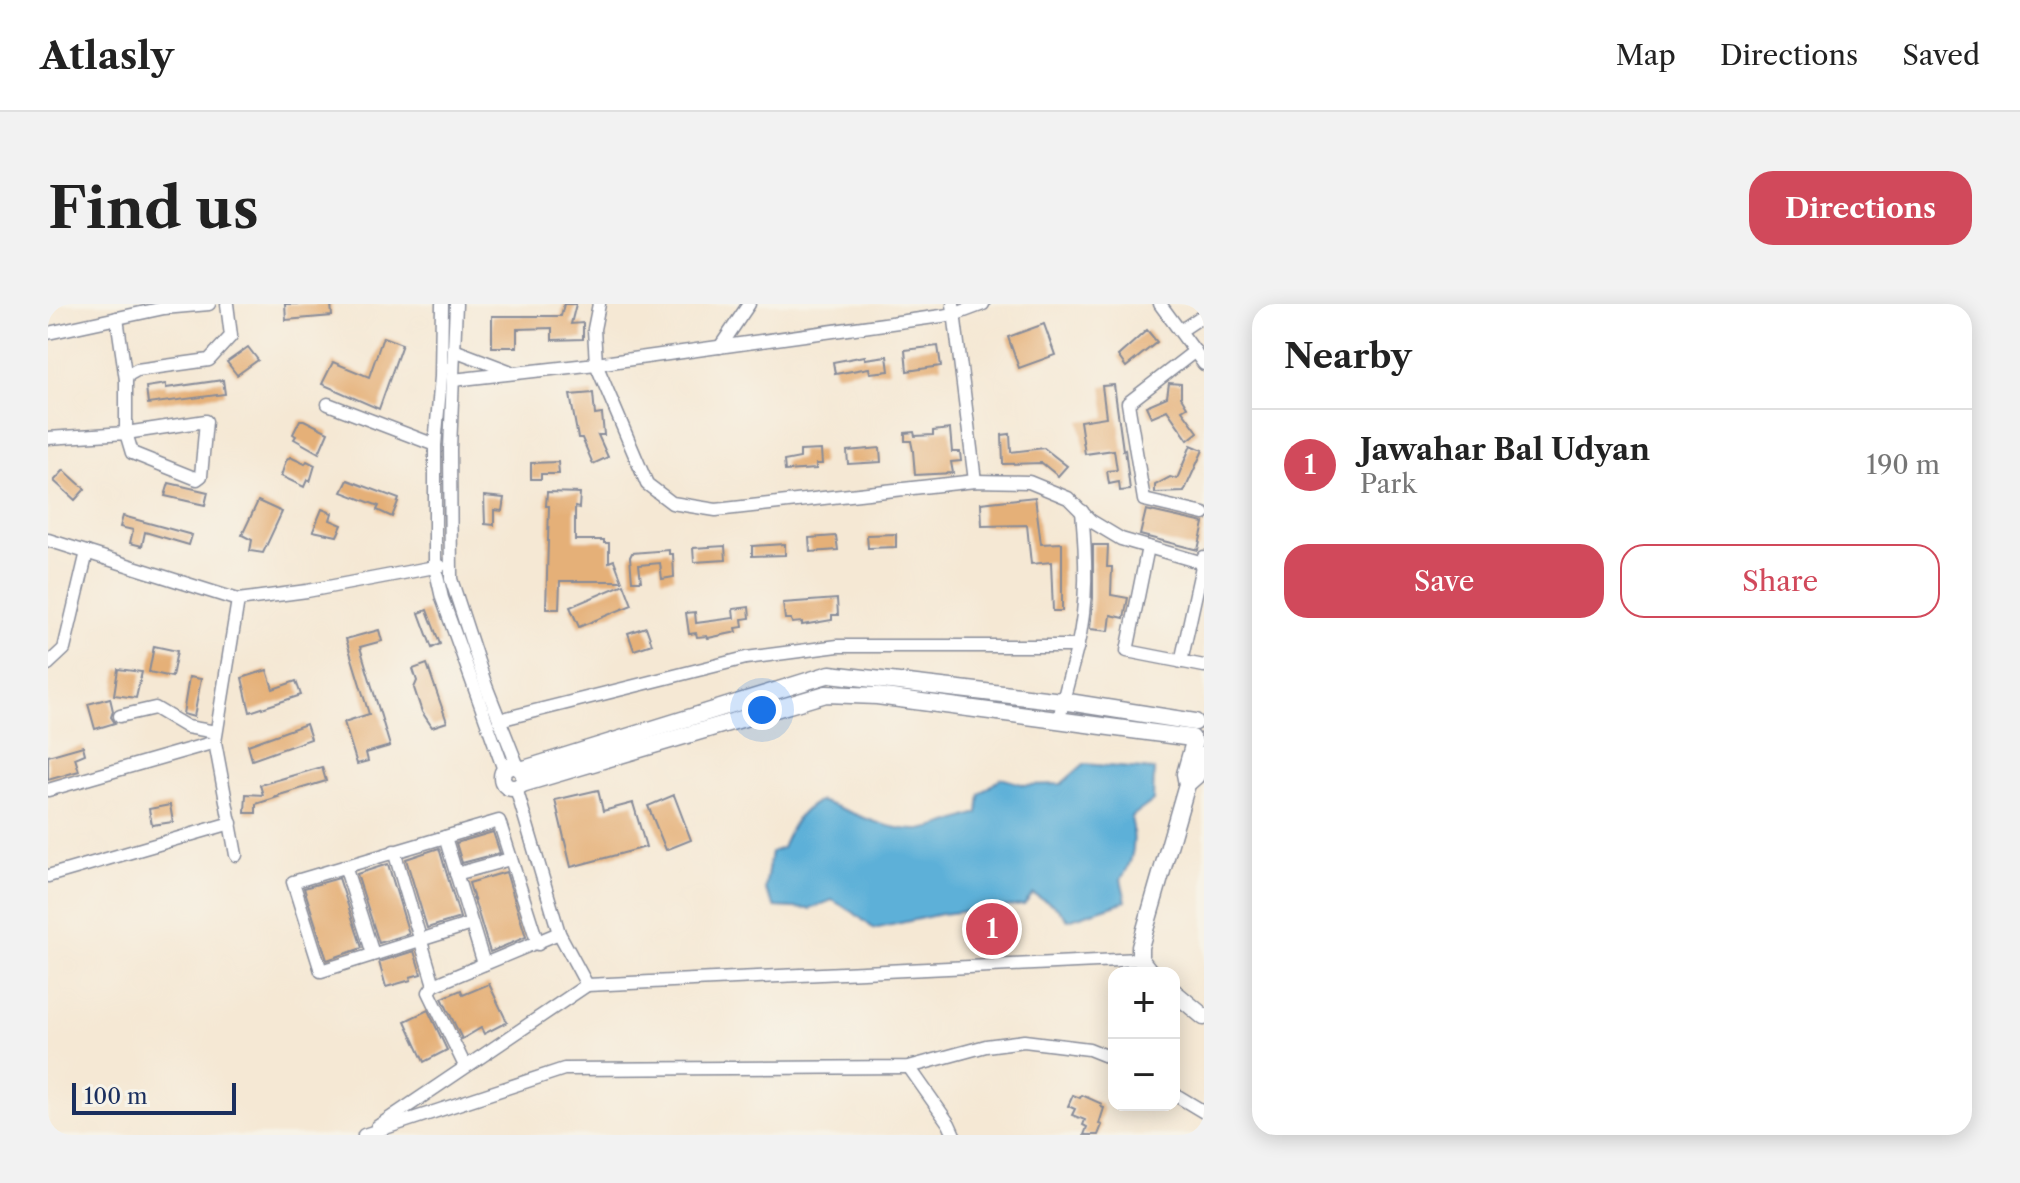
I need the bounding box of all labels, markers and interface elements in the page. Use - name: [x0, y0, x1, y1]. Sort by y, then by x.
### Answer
- text: Atlasly: [40, 32, 174, 79]
- text: Map: [1616, 38, 1676, 72]
- text: Directions: [1720, 38, 1858, 72]
- text: Saved: [1902, 38, 1980, 72]
- button: Directions: [1749, 171, 1972, 245]
- text: Find us: [48, 174, 259, 243]
- text: Nearby: [1284, 335, 1412, 377]
- text: Jawahar Bal Udyan: [1360, 431, 1650, 468]
- text: 1: [1304, 449, 1316, 481]
- text: 190 m: [1866, 449, 1940, 481]
- text: Park: [1360, 468, 1417, 500]
- button: Save: [1284, 544, 1604, 618]
- button: Share: [1620, 544, 1940, 618]
- your location: [742, 690, 782, 730]
- pin: 1: [966, 899, 1018, 959]
- map controls: [1108, 967, 1180, 1111]
- button: +: [1108, 967, 1180, 1039]
- button: −: [1108, 1039, 1180, 1111]
- scale bar: [72, 1079, 236, 1115]
- text: 100 m: [84, 1083, 147, 1110]

